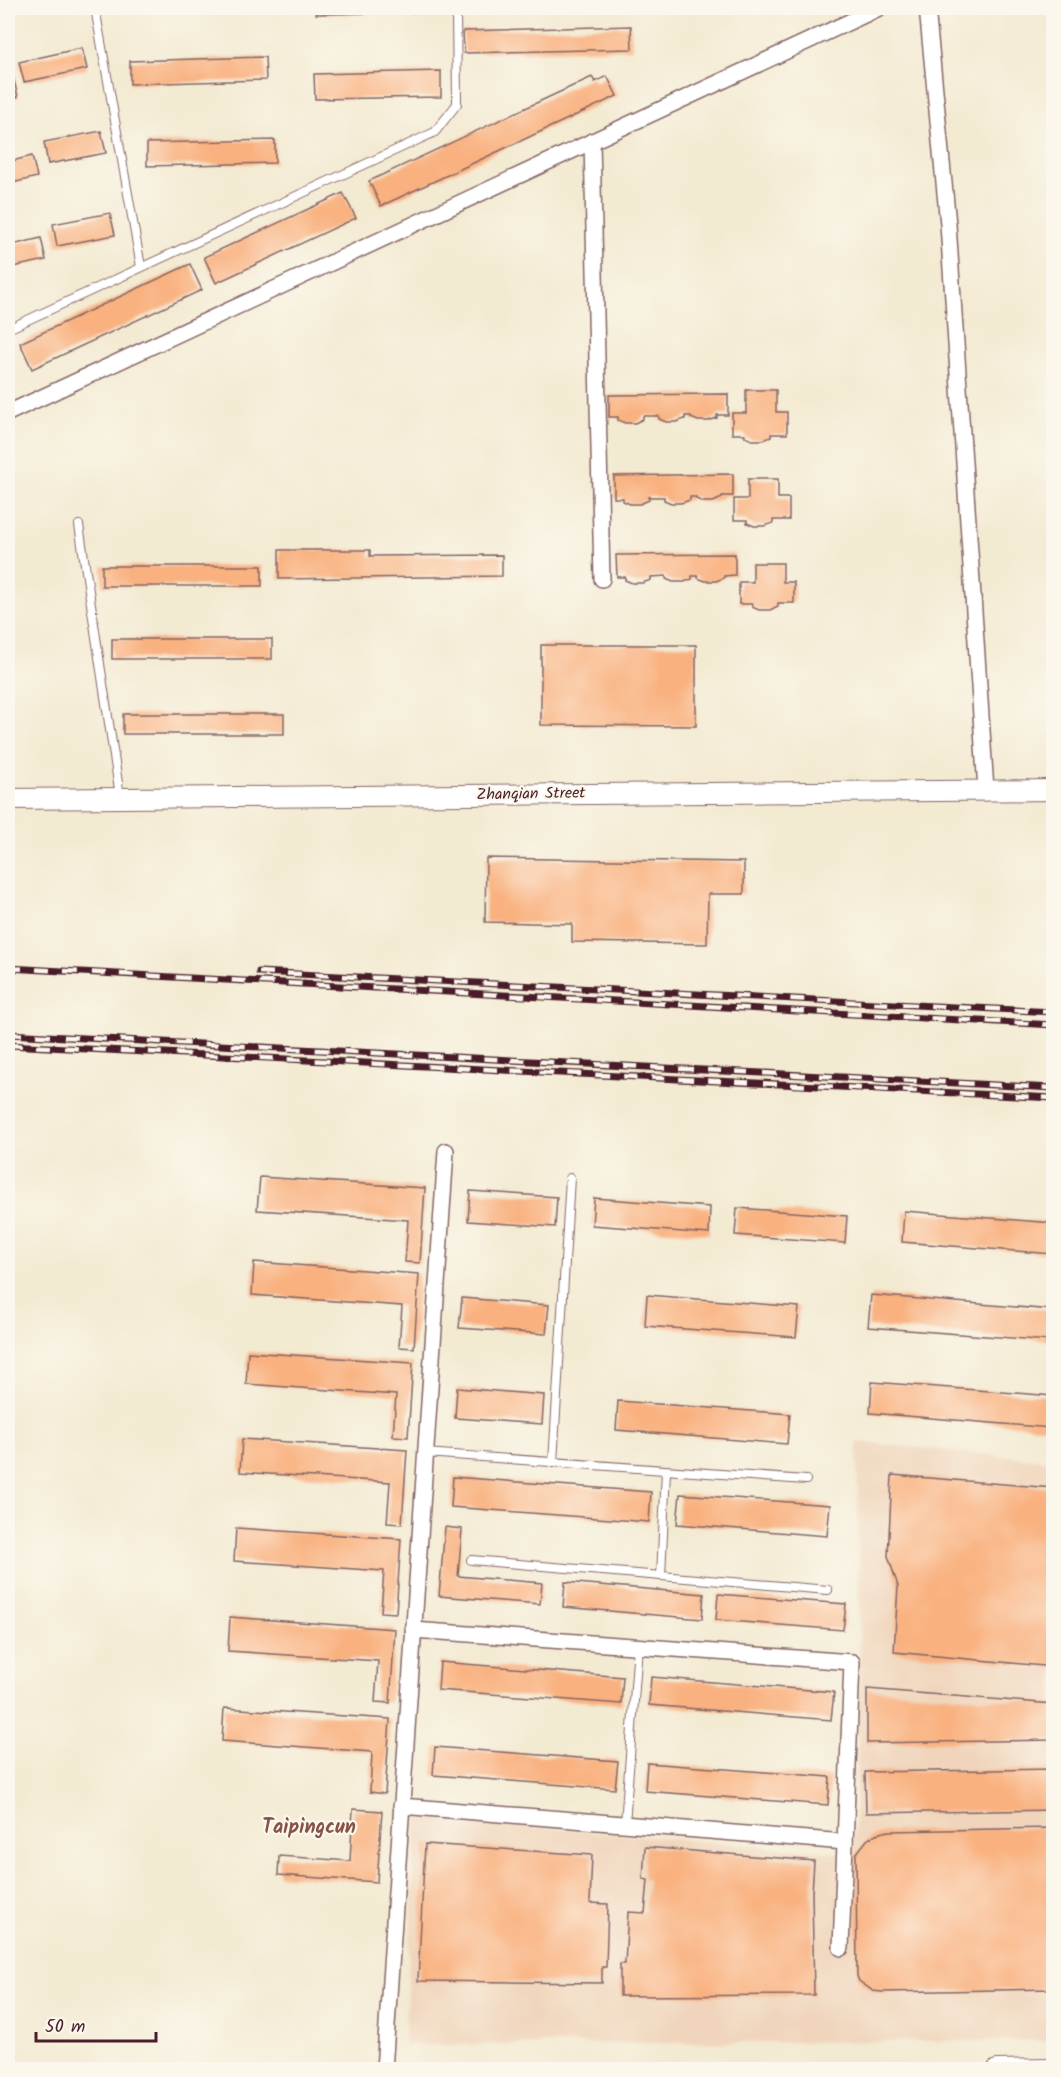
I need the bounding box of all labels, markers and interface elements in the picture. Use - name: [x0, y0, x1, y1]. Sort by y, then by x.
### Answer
- street label: Zhanqian Street: [476, 781, 586, 807]
- district label: Taipingcun: [262, 1812, 356, 1844]
- scale bar: [36, 2005, 156, 2043]
- text: 50 m: [45, 2013, 85, 2042]

